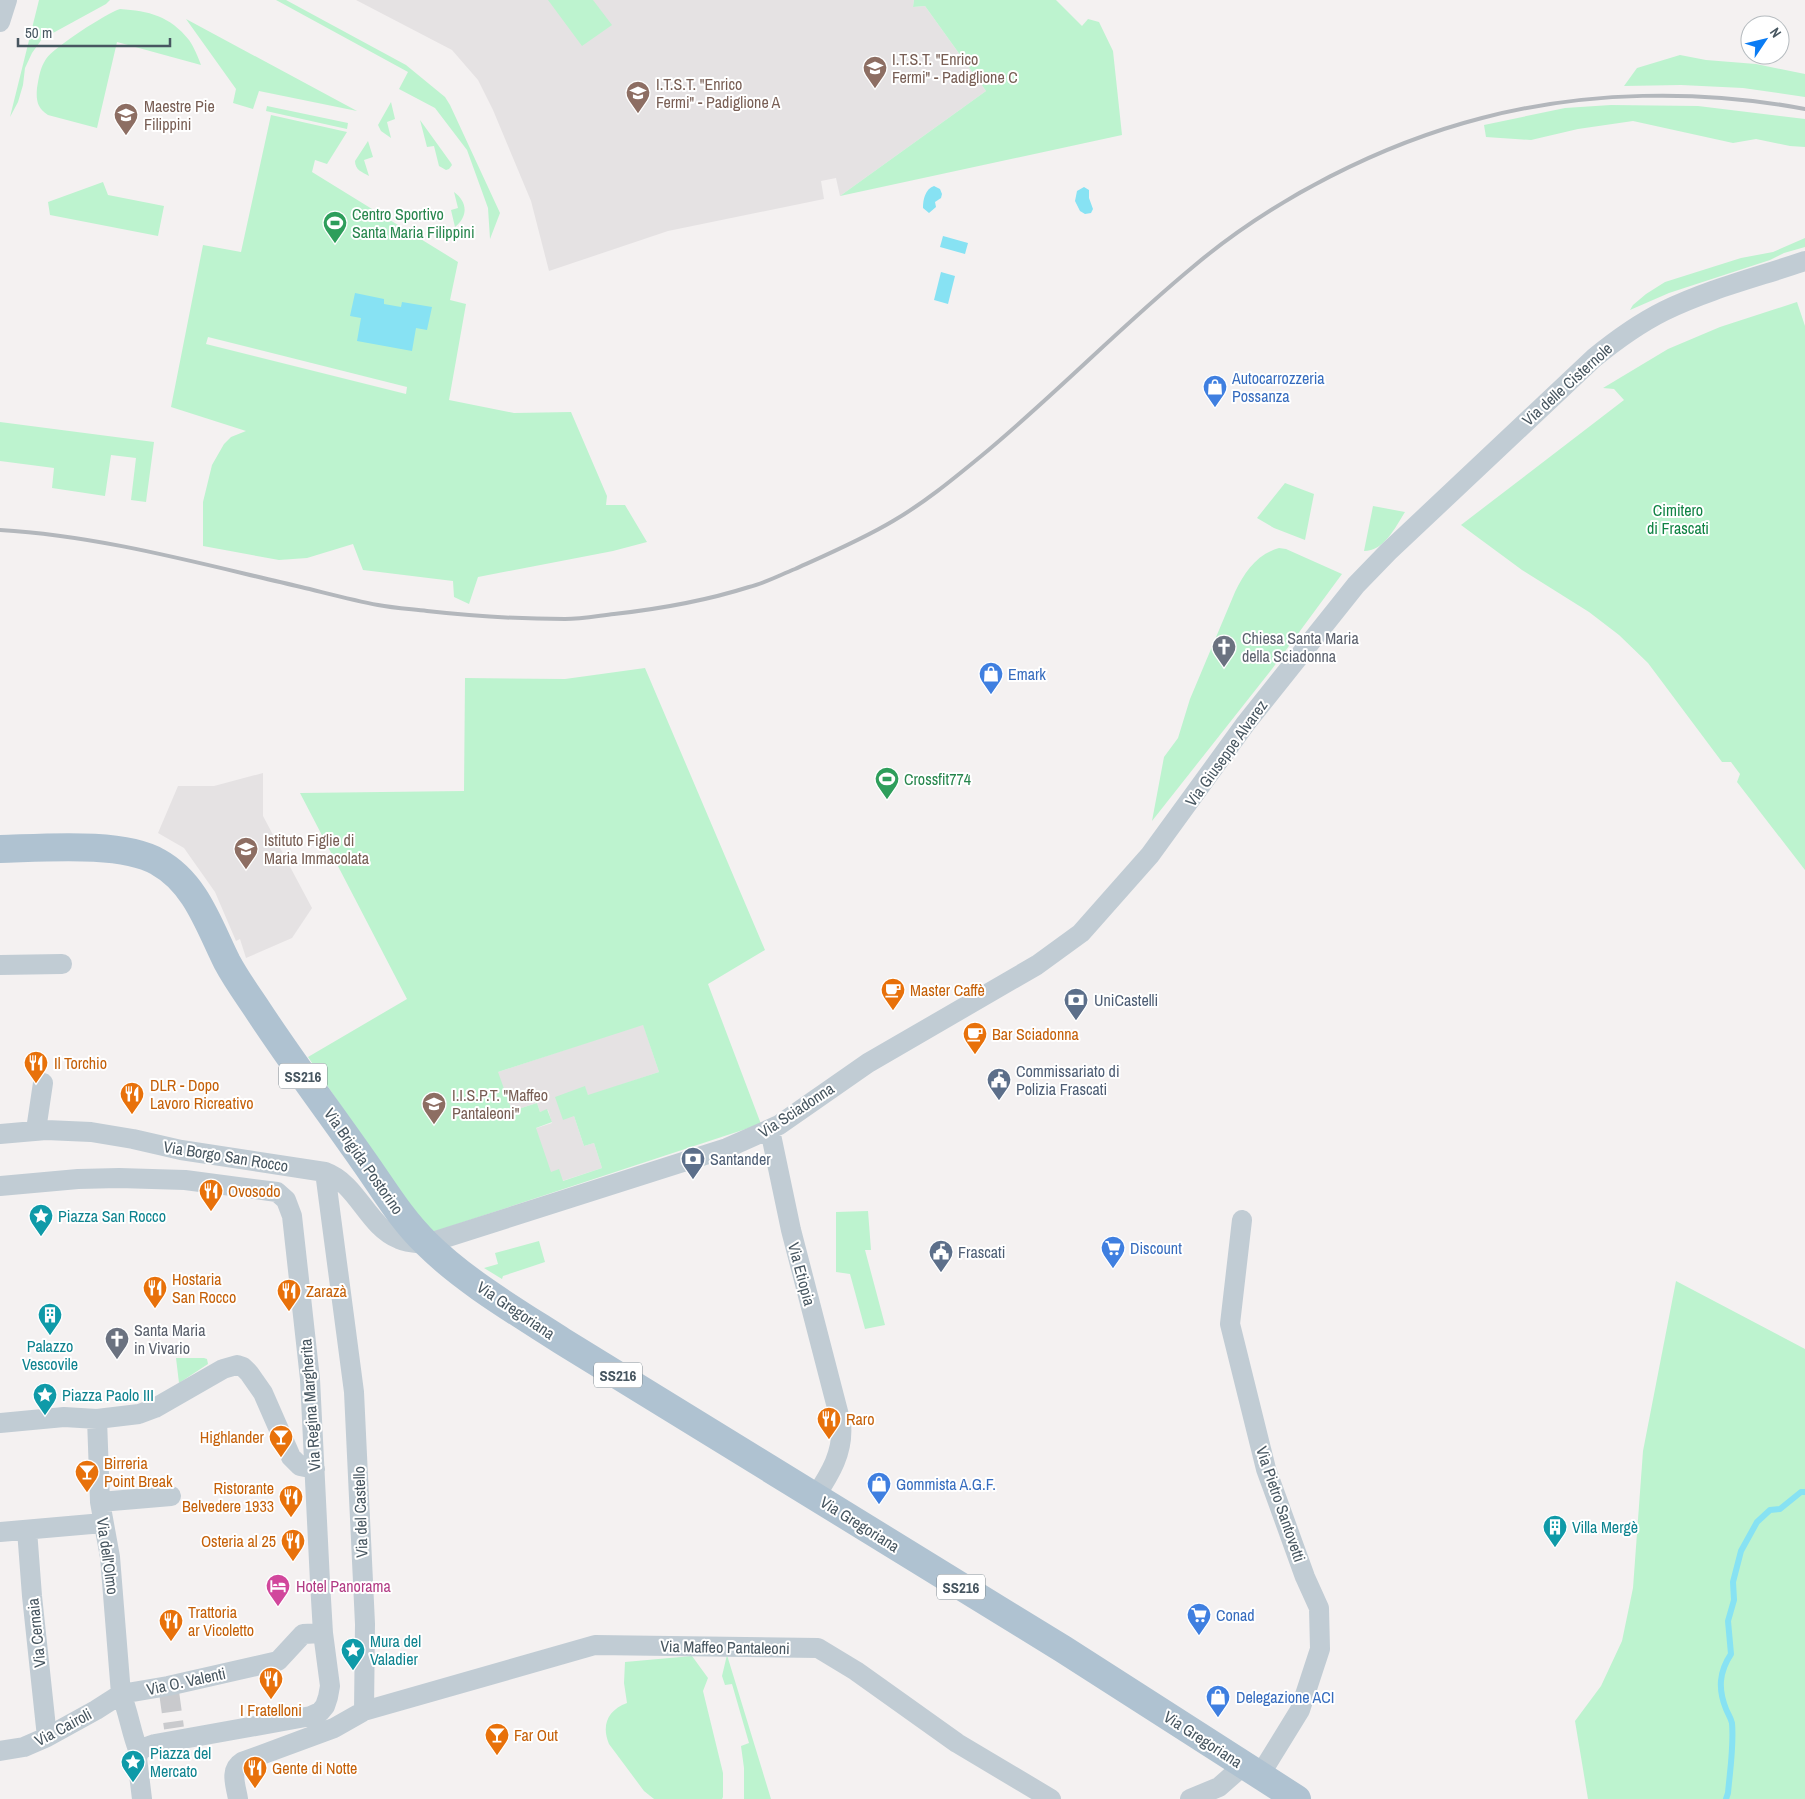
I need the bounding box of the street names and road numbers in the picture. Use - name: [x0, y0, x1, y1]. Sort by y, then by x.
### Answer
- street label: Via delle Cisternole: [1517, 338, 1617, 430]
- street label: Via Giuseppe Alvarez: [1180, 695, 1272, 811]
- road number: SS216: [279, 1064, 327, 1088]
- street label: Via Sciadonna: [754, 1077, 839, 1143]
- street label: Via Brigida Postorino: [319, 1103, 409, 1219]
- street label: Via Borgo San Rocco: [162, 1135, 290, 1177]
- street label: Via Etiopia: [783, 1240, 821, 1309]
- street label: Via Gregoriana: [473, 1276, 560, 1345]
- street label: Via Regina Margherita: [294, 1337, 326, 1472]
- road number: SS216: [594, 1362, 642, 1388]
- street label: Via Pietro Santovetti: [1251, 1443, 1311, 1565]
- street label: Via del Castello: [347, 1466, 373, 1558]
- street label: Via Gregoriana: [816, 1491, 904, 1557]
- street label: Via dell'Olmo: [92, 1516, 124, 1596]
- road number: SS216: [937, 1574, 985, 1600]
- street label: Via Cernaia: [21, 1596, 51, 1669]
- street label: Via Maffeo Pantaleoni: [660, 1635, 790, 1659]
- street label: Via O. Valenti: [144, 1662, 228, 1700]
- street label: Via Cairoli: [31, 1703, 95, 1751]
- street label: Via Gregoriana: [1159, 1705, 1247, 1773]

